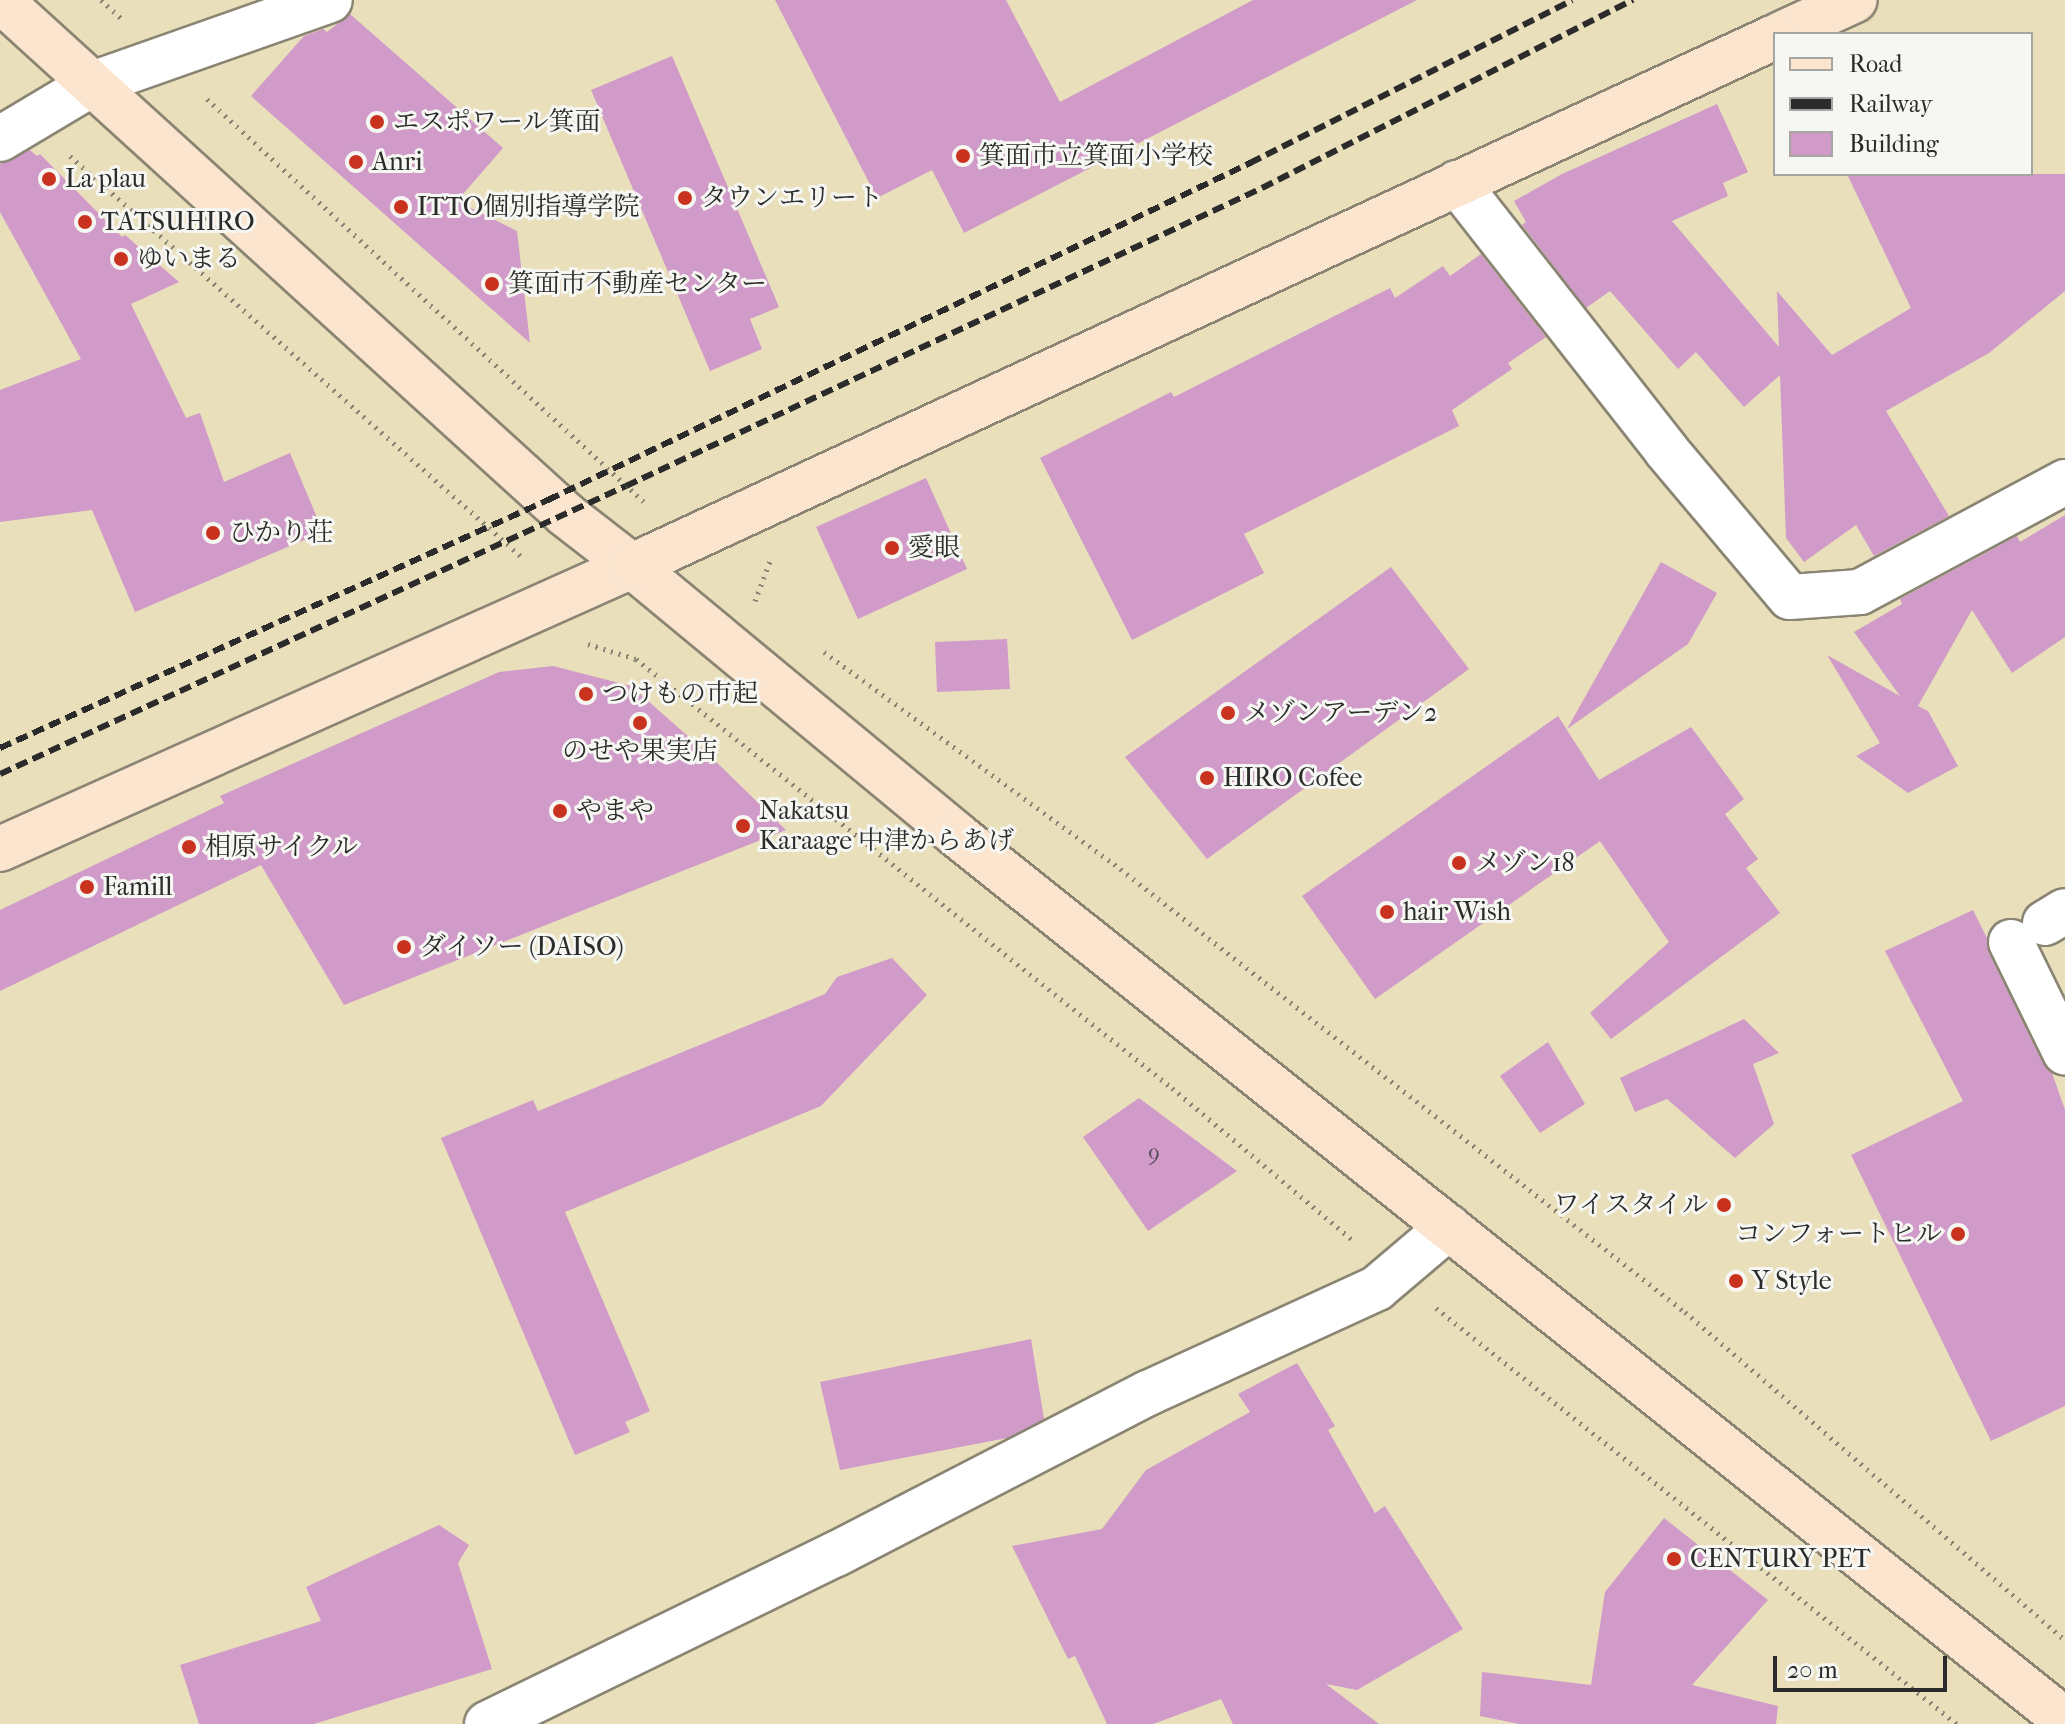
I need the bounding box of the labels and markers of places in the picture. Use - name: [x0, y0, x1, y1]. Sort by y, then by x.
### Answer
- place label: エスポワール箕面: [393, 106, 601, 138]
- marker: エスポワール箕面: [368, 113, 386, 131]
- place label: 箕面市立箕面小学校: [979, 140, 1213, 172]
- place label: Anri: [372, 146, 423, 178]
- marker: 箕面市立箕面小学校: [954, 147, 972, 165]
- marker: Anri: [347, 153, 365, 171]
- place label: La plau: [65, 163, 146, 195]
- marker: La plau: [40, 170, 58, 188]
- place label: タウンエリート: [701, 182, 883, 214]
- marker: タウンエリート: [676, 189, 694, 207]
- place label: ITTO個別指導学院: [417, 191, 639, 223]
- marker: ITTO個別指導学院: [392, 198, 410, 216]
- place label: TATSUHIRO: [101, 206, 255, 238]
- marker: TATSUHIRO: [76, 213, 94, 231]
- place label: ゆいまる: [137, 243, 241, 275]
- marker: ゆいまる: [112, 250, 130, 268]
- place label: 箕面市不動産センター: [508, 268, 768, 300]
- marker: 箕面市不動産センター: [483, 275, 501, 293]
- place label: ひかり荘: [229, 517, 333, 549]
- marker: ひかり荘: [204, 524, 222, 542]
- place label: 愛眼: [908, 532, 960, 564]
- marker: 愛眼: [883, 539, 901, 557]
- place label: つけもの市起: [602, 678, 758, 710]
- marker: つけもの市起: [577, 685, 595, 703]
- place label: メゾンアーデン2: [1244, 697, 1439, 729]
- marker: メゾンアーデン2: [1219, 704, 1237, 722]
- marker: のせや果実店: [631, 714, 649, 732]
- place label: のせや果実店: [562, 735, 718, 767]
- place label: HIRO Cofee: [1223, 762, 1362, 794]
- marker: HIRO Cofee: [1198, 769, 1216, 787]
- place label: やまや: [576, 795, 654, 827]
- place label: Nakatsu Karaage 中津からあげ: [759, 795, 1014, 856]
- marker: やまや: [551, 802, 569, 820]
- marker: Nakatsu Karaage 中津からあげ: [734, 817, 752, 835]
- place label: 相原サイクル: [205, 831, 361, 863]
- marker: 相原サイクル: [180, 838, 198, 856]
- place label: メゾン18: [1475, 847, 1575, 879]
- marker: メゾン18: [1450, 854, 1468, 872]
- place label: Famill: [103, 871, 173, 903]
- marker: Famill: [78, 878, 96, 896]
- place label: hair Wish: [1403, 896, 1511, 928]
- marker: hair Wish: [1378, 903, 1396, 921]
- place label: ダイソー (DAISO): [420, 931, 624, 963]
- marker: ダイソー (DAISO): [395, 938, 413, 956]
- place label: ワイスタイル: [1552, 1189, 1708, 1221]
- marker: ワイスタイル: [1715, 1196, 1733, 1214]
- place label: コンフォートヒル: [1734, 1218, 1942, 1250]
- marker: コンフォートヒル: [1949, 1225, 1967, 1243]
- place label: Y Style: [1752, 1265, 1832, 1297]
- marker: Y Style: [1727, 1272, 1745, 1290]
- place label: CENTURY PET: [1690, 1543, 1870, 1575]
- marker: CENTURY PET: [1665, 1550, 1683, 1568]

